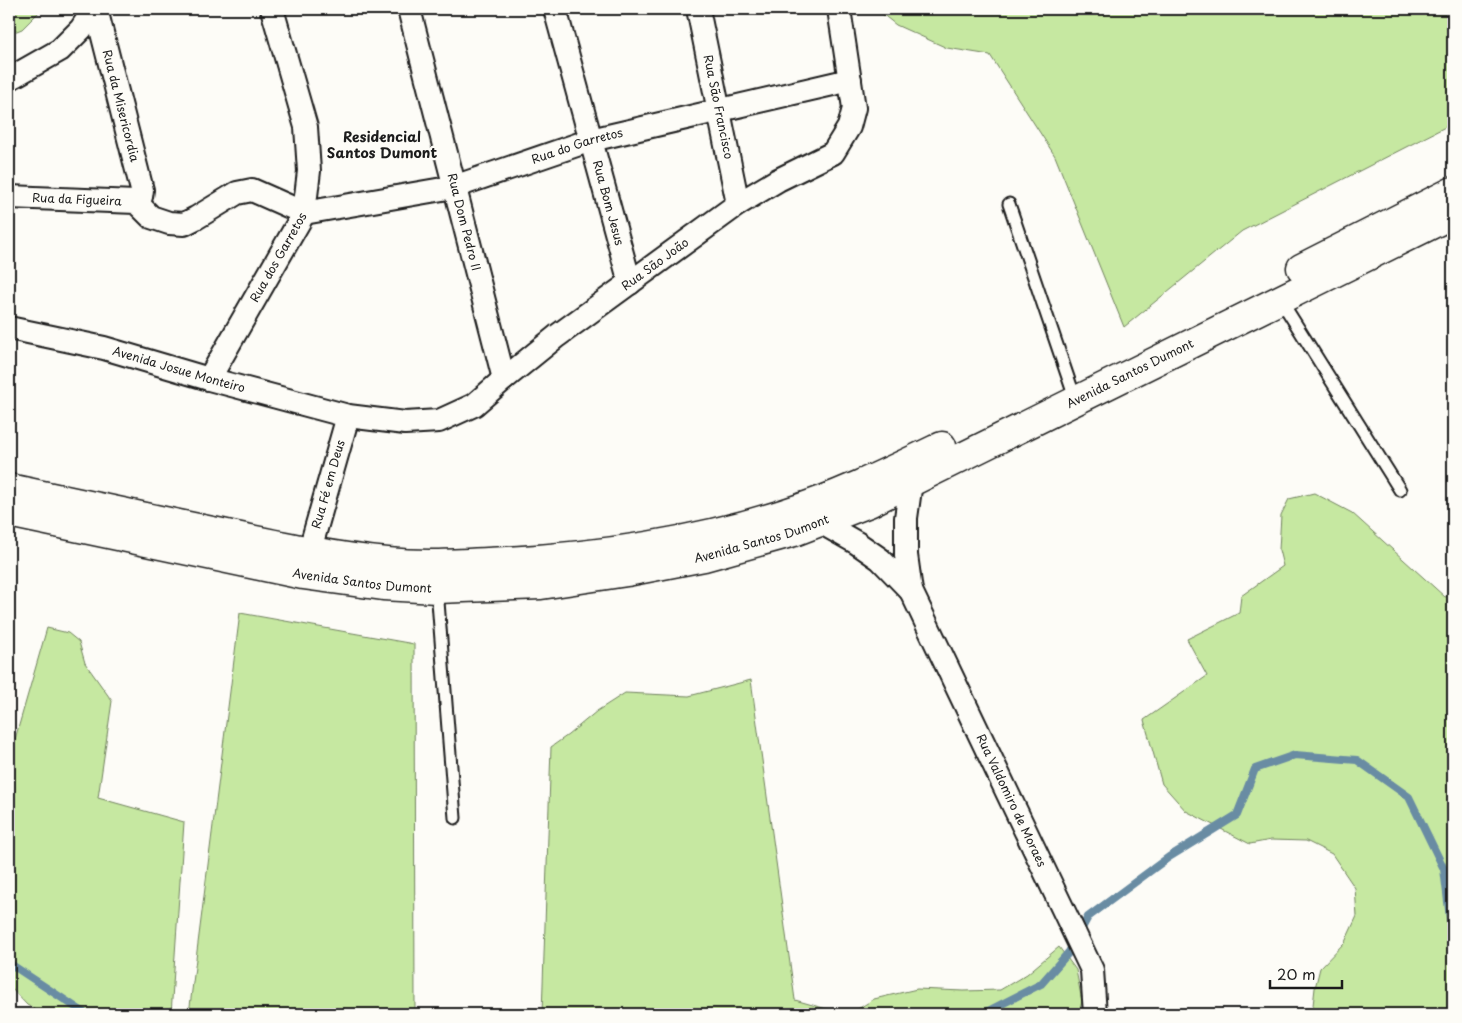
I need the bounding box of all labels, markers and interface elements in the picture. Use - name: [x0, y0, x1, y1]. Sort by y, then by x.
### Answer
- street label: Rua da Misericordia: [99, 48, 145, 164]
- street label: Rua São Francisco: [700, 53, 739, 161]
- street label: Rua do Garretos: [529, 123, 625, 168]
- district label: Residencial Santos Dumont: [327, 126, 437, 163]
- street label: Rua Bom Jesus: [589, 158, 629, 247]
- street label: Rua Dom Pedro II: [444, 171, 486, 273]
- street label: Rua da Figueira: [32, 188, 123, 209]
- street label: Rua dos Garretos: [245, 208, 311, 305]
- street label: Rua São João: [617, 233, 692, 294]
- street label: Avenida Santos Dumont: [1063, 334, 1197, 412]
- street label: Avenida Josue Monteiro: [111, 341, 248, 396]
- street label: Rua Fé em Deus: [306, 437, 349, 531]
- street label: Avenida Santos Dumont: [692, 509, 831, 567]
- street label: Avenida Santos Dumont: [291, 563, 432, 597]
- street label: Rua Valdomiro de Moraes: [973, 731, 1052, 870]
- scale bar: [1270, 958, 1342, 990]
- text: 20 m: [1277, 962, 1316, 985]

